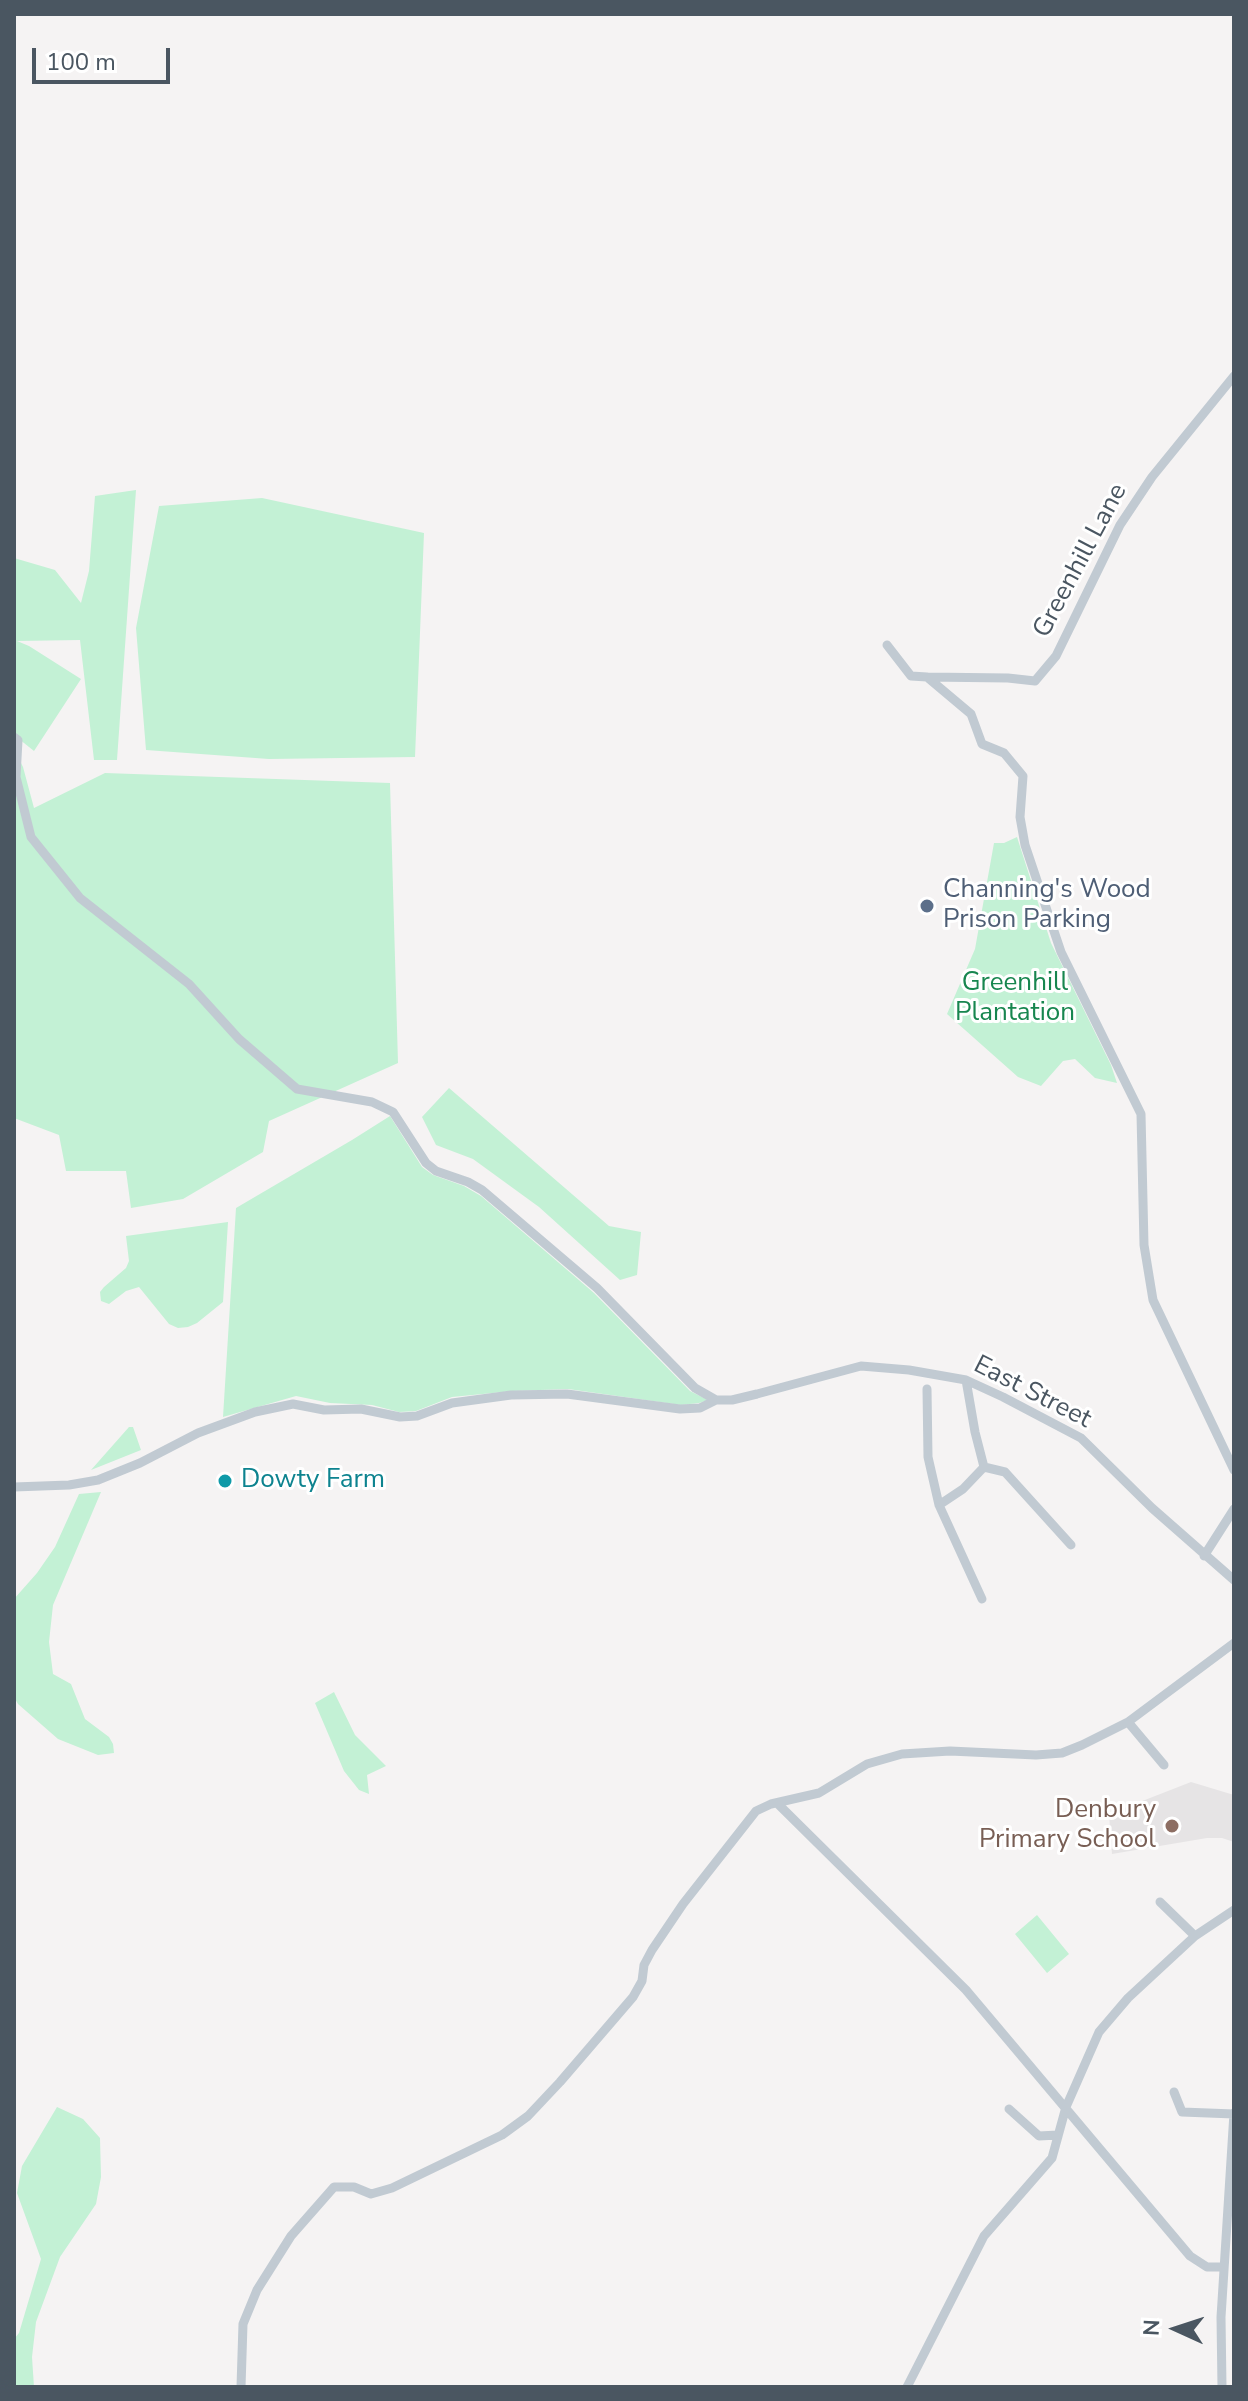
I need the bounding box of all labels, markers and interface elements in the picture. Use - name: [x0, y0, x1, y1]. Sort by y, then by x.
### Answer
- scale bar: [36, 32, 174, 82]
- text: 100 m: [46, 46, 116, 78]
- street label: Greenhill Lane: [1027, 479, 1135, 643]
- place label: Channing's Wood Prison Parking: [943, 875, 1151, 936]
- marker: Channing's Wood Prison Parking: [918, 897, 936, 915]
- park label: Greenhill Plantation: [955, 968, 1075, 1030]
- street label: East Street: [968, 1350, 1096, 1436]
- place label: Dowty Farm: [241, 1465, 385, 1497]
- marker: Dowty Farm: [216, 1472, 234, 1490]
- place label: Denbury Primary School: [979, 1795, 1156, 1856]
- marker: Denbury Primary School: [1163, 1817, 1181, 1835]
- north arrow: [1136, 2289, 1216, 2369]
- text: N: [1137, 2319, 1167, 2337]

